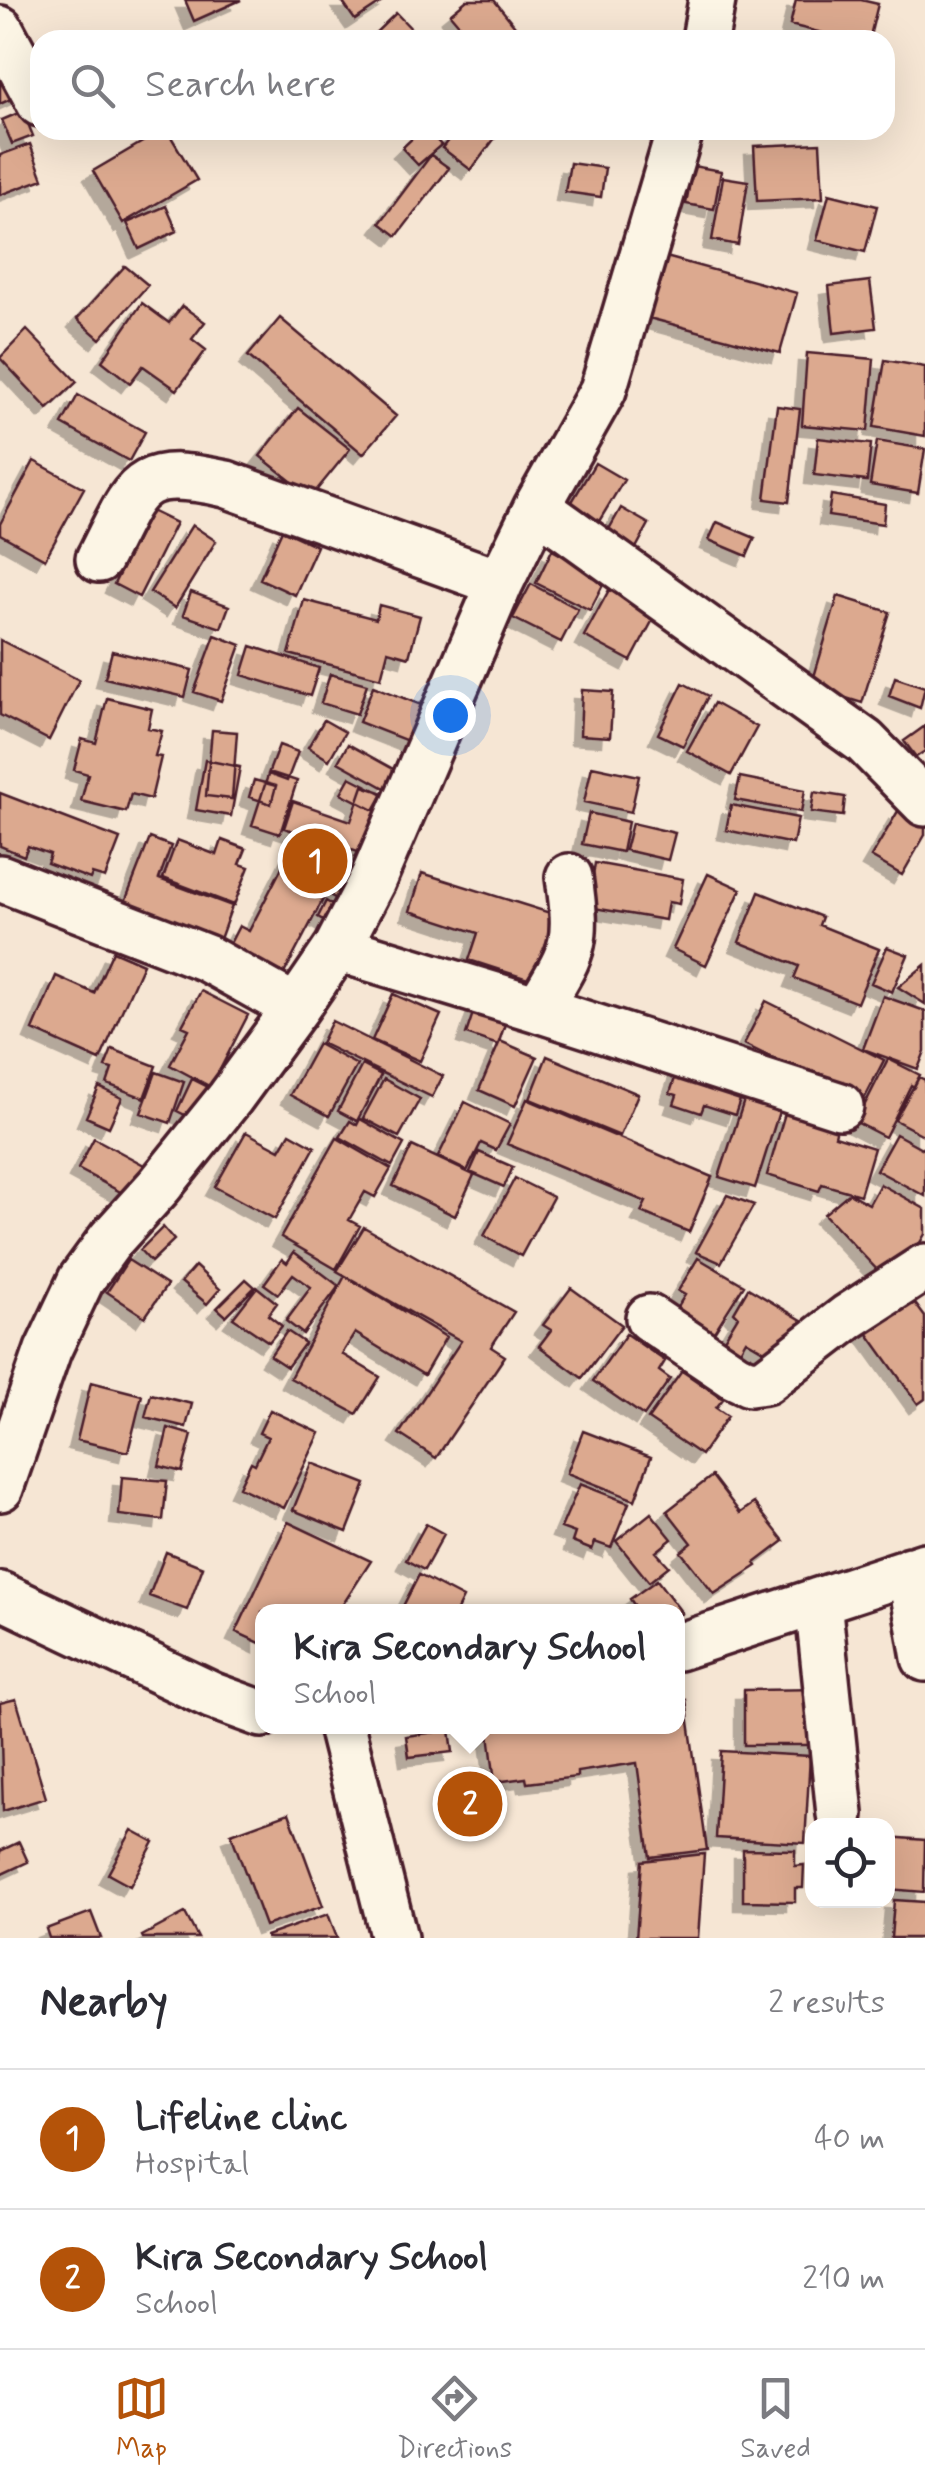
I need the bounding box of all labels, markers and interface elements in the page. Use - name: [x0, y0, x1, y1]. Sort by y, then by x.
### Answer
- search box: [30, 30, 895, 140]
- icon: search: [65, 58, 120, 113]
- text: Search here: [145, 61, 336, 110]
- your location: [425, 690, 476, 741]
- pin: 1: [282, 824, 348, 898]
- popup: [255, 1604, 685, 1734]
- text: Kira Secondary School: [294, 1624, 646, 1673]
- text: School: [294, 1673, 377, 1715]
- pin: 2: [438, 1766, 502, 1842]
- map controls: [805, 1818, 895, 1908]
- button: locate: [805, 1818, 895, 1908]
- text: Nearby: [40, 1976, 168, 2031]
- text: 2 results: [768, 1982, 885, 2024]
- text: Lifeline clinc: [135, 2094, 347, 2143]
- text: 1: [65, 2118, 80, 2160]
- text: 40 m: [814, 2118, 885, 2160]
- text: Hospital: [135, 2143, 249, 2185]
- text: Kira Secondary School: [135, 2234, 488, 2283]
- text: 2: [65, 2258, 80, 2300]
- text: 210 m: [802, 2258, 885, 2300]
- text: School: [135, 2283, 218, 2325]
- tab: Map: [114, 2371, 169, 2468]
- tab: Directions: [397, 2371, 512, 2468]
- tab: Saved: [740, 2371, 811, 2468]

